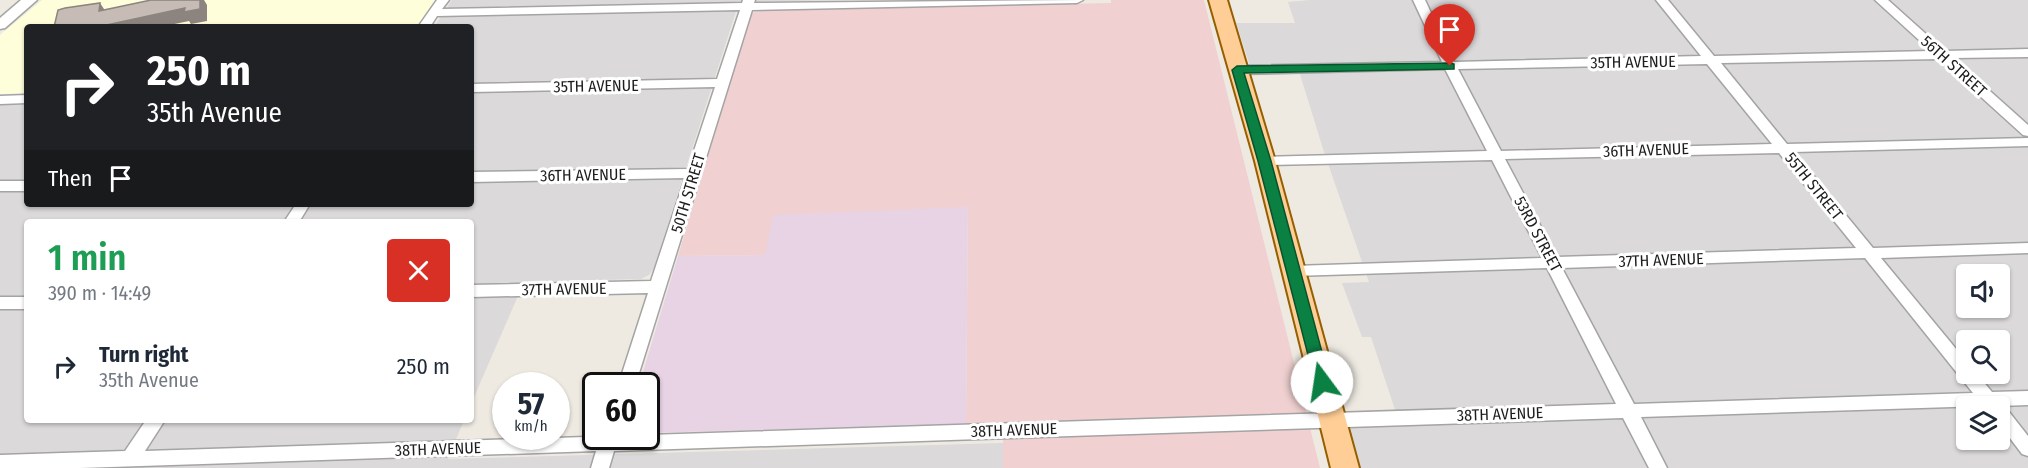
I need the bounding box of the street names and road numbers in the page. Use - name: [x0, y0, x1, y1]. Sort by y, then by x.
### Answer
- street label: 56TH STREET: [1917, 32, 1991, 101]
- street label: 35TH AVENUE: [1590, 52, 1676, 72]
- street label: 35TH AVENUE: [553, 76, 639, 96]
- street label: 36TH AVENUE: [1603, 139, 1689, 161]
- street label: 55TH STREET: [1781, 149, 1847, 224]
- street label: 50TH STREET: [667, 150, 709, 235]
- street label: 36TH AVENUE: [540, 165, 626, 185]
- street label: 53RD STREET: [1510, 193, 1566, 275]
- street label: 37TH AVENUE: [1618, 249, 1704, 271]
- street label: 37TH AVENUE: [521, 279, 607, 299]
- street label: 38TH AVENUE: [1457, 403, 1543, 425]
- street label: 38TH AVENUE: [971, 419, 1057, 441]
- street label: 38TH AVENUE: [395, 438, 481, 460]

